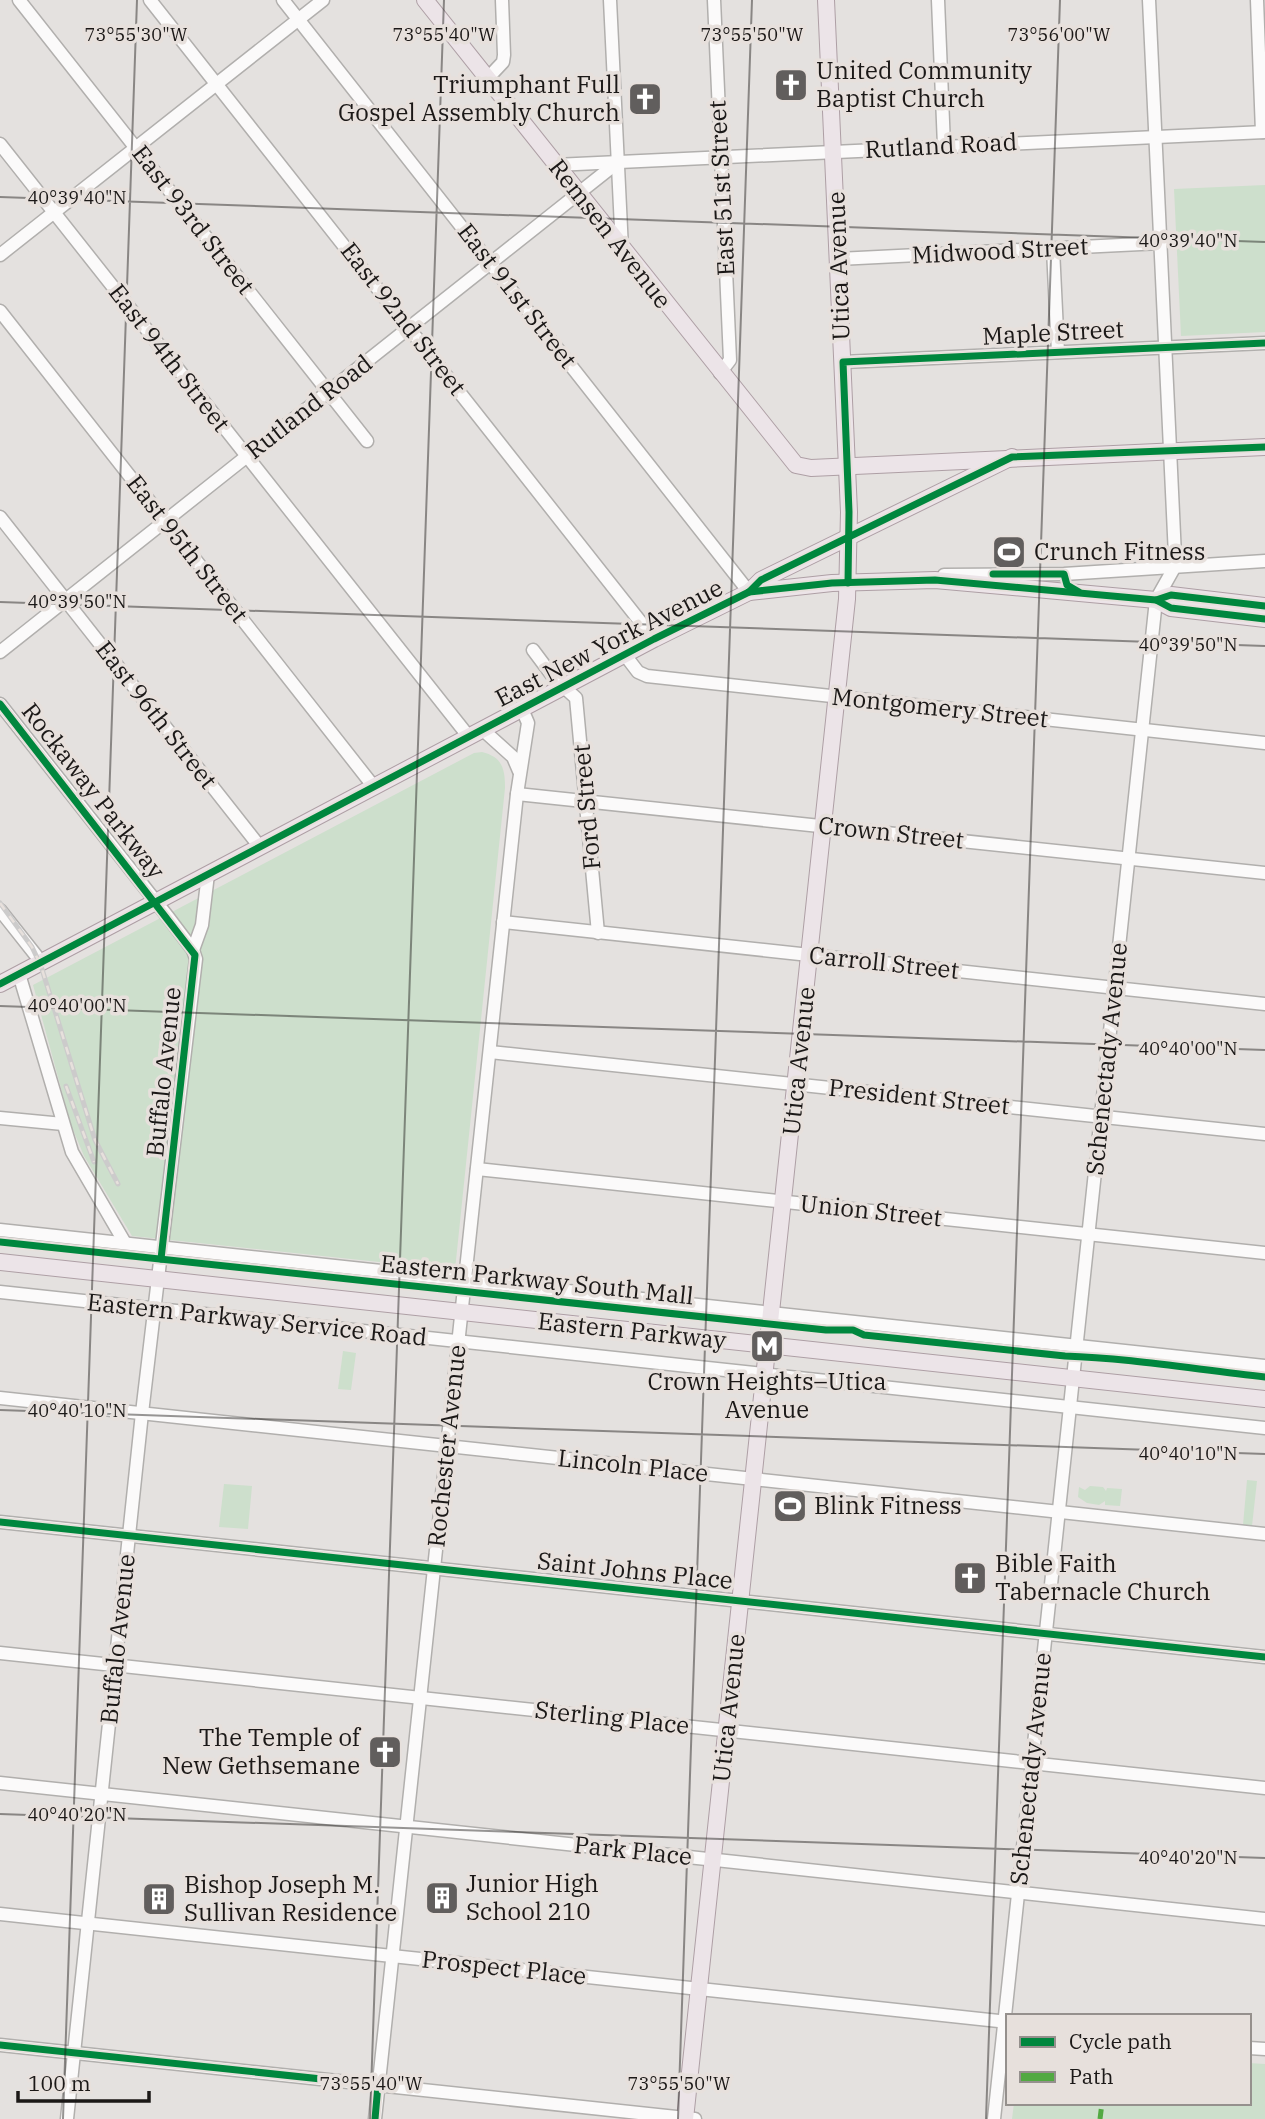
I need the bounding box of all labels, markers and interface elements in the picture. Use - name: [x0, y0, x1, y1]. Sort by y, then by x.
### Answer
- text: 73°55'30"W: [85, 23, 188, 46]
- text: 73°55'40"W: [393, 23, 496, 46]
- text: 73°55'50"W: [701, 23, 804, 46]
- text: 73°56'00"W: [1008, 23, 1111, 46]
- place label: United Community Baptist Church: [816, 54, 1032, 114]
- church icon: United Community Baptist Church: [772, 66, 810, 104]
- place label: Triumphant Full Gospel Assembly Church: [338, 68, 620, 128]
- church icon: Triumphant Full Gospel Assembly Church: [626, 80, 664, 118]
- street label: East 51st Street: [700, 99, 742, 277]
- street label: Rutland Road: [864, 125, 1018, 165]
- street label: East 93rd Street: [125, 138, 262, 301]
- street label: Remsen Avenue: [542, 152, 679, 315]
- text: 40°39'40"N: [28, 186, 127, 209]
- street label: Utica Avenue: [819, 191, 857, 341]
- street label: East 91st Street: [451, 216, 585, 375]
- street label: Midwood Street: [911, 229, 1089, 271]
- text: 40°39'40"N: [1139, 229, 1238, 252]
- street label: East 92nd Street: [334, 235, 474, 401]
- street label: East 94th Street: [102, 277, 238, 438]
- street label: Maple Street: [981, 312, 1125, 352]
- street label: Rutland Road: [238, 347, 378, 466]
- street label: East 95th Street: [120, 468, 256, 629]
- sports icon: Crunch Fitness: [990, 533, 1028, 571]
- place label: Crunch Fitness: [1034, 535, 1205, 567]
- street label: East New York Avenue: [489, 571, 728, 713]
- text: 40°39'50"N: [28, 590, 127, 613]
- text: 40°39'50"N: [1139, 633, 1238, 656]
- street label: East 96th Street: [89, 634, 225, 795]
- street label: Montgomery Street: [830, 680, 1050, 734]
- street label: Rockaway Parkway: [15, 696, 173, 885]
- street label: Ford Street: [565, 743, 607, 871]
- street label: Crown Street: [817, 808, 965, 856]
- street label: Carroll Street: [808, 938, 961, 986]
- street label: Schenectady Avenue: [1078, 941, 1134, 1177]
- street label: Buffalo Avenue: [138, 985, 188, 1159]
- street label: Utica Avenue: [774, 985, 822, 1137]
- text: 40°40'00"N: [28, 994, 127, 1017]
- text: 40°40'00"N: [1139, 1037, 1238, 1060]
- street label: President Street: [827, 1071, 1011, 1121]
- street label: Union Street: [799, 1187, 944, 1233]
- street label: Eastern Parkway South Mall: [379, 1247, 695, 1311]
- street label: Eastern Parkway Service Road: [86, 1285, 429, 1353]
- street label: Eastern Parkway: [536, 1304, 728, 1356]
- metro station icon: Crown Heights–Utica Avenue: [748, 1327, 786, 1365]
- street label: Rochester Avenue: [419, 1343, 473, 1549]
- place label: Crown Heights–Utica Avenue: [648, 1365, 887, 1425]
- text: 40°40'10"N: [28, 1399, 127, 1422]
- street label: Lincoln Place: [556, 1441, 710, 1489]
- text: 40°40'10"N: [1139, 1442, 1238, 1465]
- sports icon: Blink Fitness: [771, 1487, 809, 1525]
- place label: Blink Fitness: [814, 1489, 962, 1521]
- street label: Saint Johns Place: [536, 1544, 734, 1596]
- place label: Bible Faith Tabernacle Church: [995, 1547, 1211, 1607]
- street label: Buffalo Avenue: [92, 1552, 142, 1726]
- church icon: Bible Faith Tabernacle Church: [951, 1559, 989, 1597]
- street label: Utica Avenue: [704, 1632, 752, 1784]
- street label: Schenectady Avenue: [1002, 1651, 1058, 1887]
- street label: Sterling Place: [533, 1693, 691, 1741]
- place label: The Temple of New Gethsemane: [162, 1721, 362, 1781]
- church icon: The Temple of New Gethsemane: [366, 1733, 404, 1771]
- text: 40°40'20"N: [28, 1803, 127, 1826]
- street label: Park Place: [573, 1828, 694, 1872]
- text: 40°40'20"N: [1139, 1846, 1238, 1869]
- place label: Junior High School 210: [466, 1867, 599, 1927]
- place label: Bishop Joseph M. Sullivan Residence: [184, 1868, 397, 1928]
- building icon: Junior High School 210: [423, 1879, 461, 1917]
- building icon: Bishop Joseph M. Sullivan Residence: [140, 1880, 178, 1918]
- street label: Prospect Place: [420, 1942, 588, 1992]
- legend: [1006, 2014, 1251, 2105]
- text: Cycle path: [1069, 2027, 1172, 2055]
- scale bar: [18, 2060, 149, 2104]
- text: Path: [1069, 2062, 1114, 2090]
- text: 100 m: [28, 2069, 91, 2097]
- text: 73°55'40"W: [320, 2072, 423, 2095]
- text: 73°55'50"W: [628, 2072, 731, 2095]

